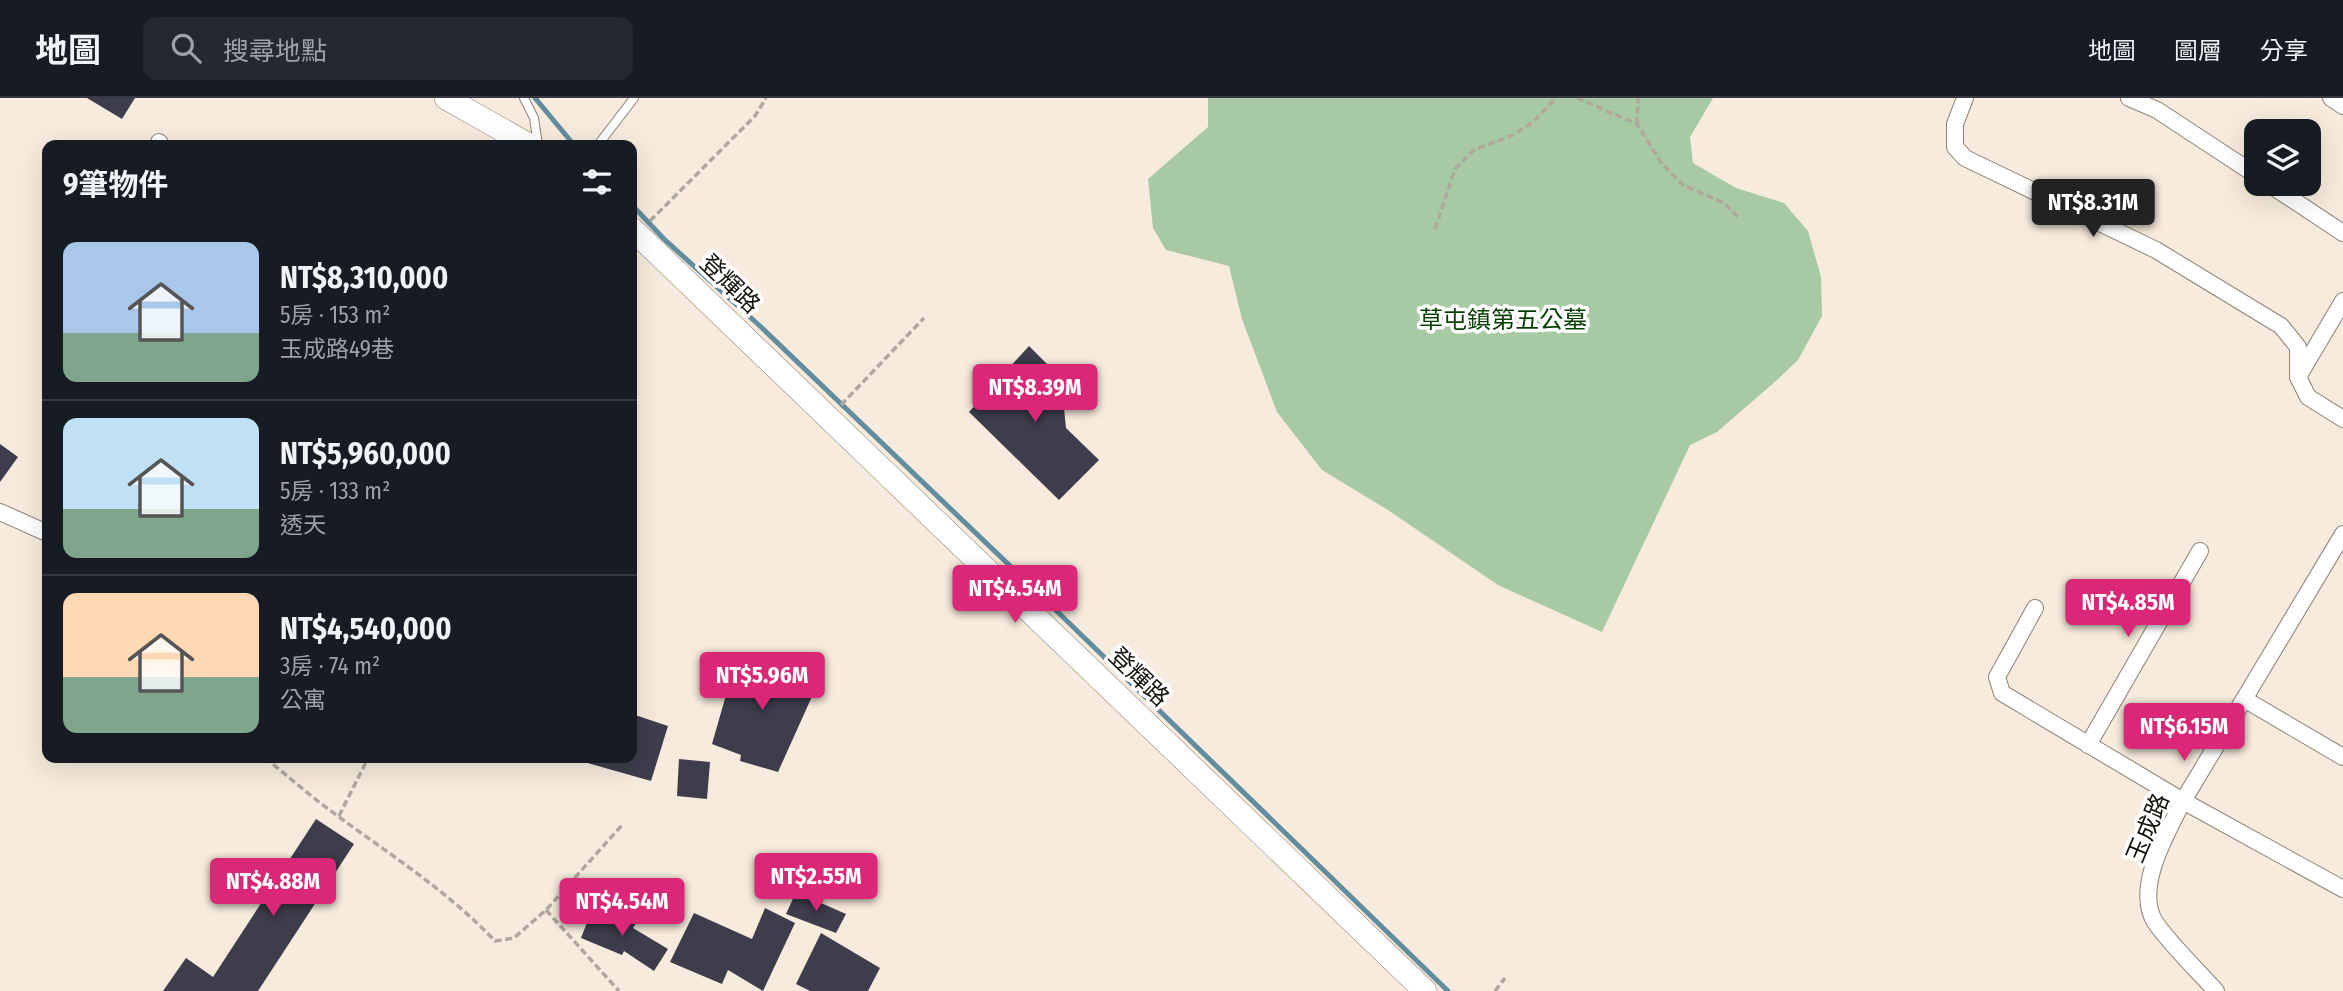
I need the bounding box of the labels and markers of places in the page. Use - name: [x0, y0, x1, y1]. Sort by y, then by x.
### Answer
- pin: NT$8.31M: [2021, 180, 2165, 239]
- pin: NT$8.39M: [963, 364, 1107, 424]
- pin: NT$4.54M: [943, 566, 1087, 625]
- pin: NT$4.85M: [2056, 580, 2200, 639]
- pin: NT$5.96M: [690, 652, 834, 712]
- pin: NT$6.15M: [2112, 704, 2256, 763]
- pin: NT$2.55M: [744, 854, 888, 913]
- pin: NT$4.88M: [201, 858, 345, 918]
- pin: NT$4.54M: [550, 878, 694, 938]

